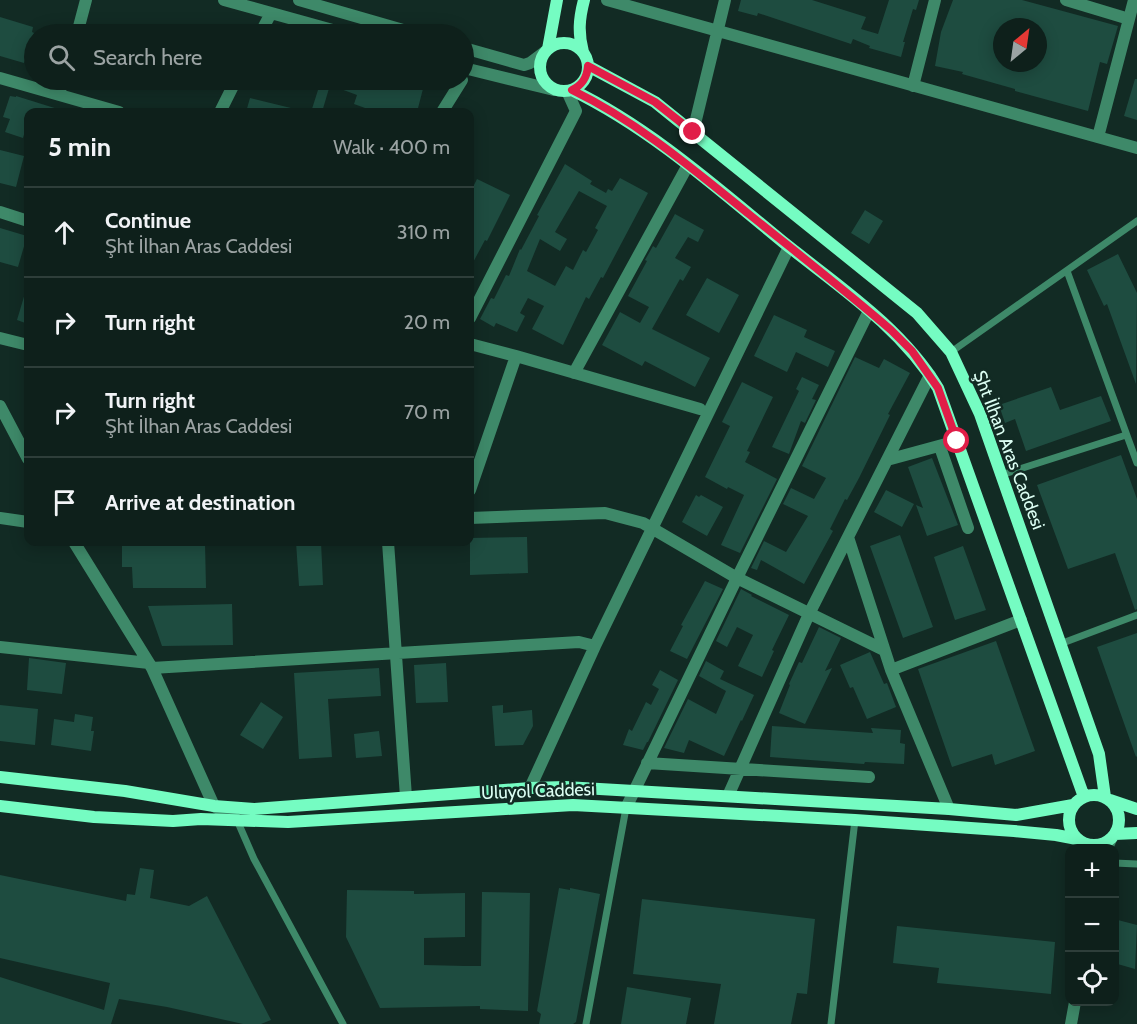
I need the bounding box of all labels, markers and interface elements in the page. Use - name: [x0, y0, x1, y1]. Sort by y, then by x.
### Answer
- north arrow: [993, 18, 1047, 72]
- search box: [24, 24, 474, 90]
- icon: search: [45, 41, 78, 74]
- text: Search here: [93, 44, 202, 71]
- route end: [679, 118, 705, 144]
- text: 5 min: [48, 131, 111, 163]
- text: Walk · 400 m: [333, 135, 450, 159]
- text: Continue: [105, 207, 191, 234]
- icon: ahead: [48, 216, 81, 249]
- text: 310 m: [397, 220, 450, 244]
- text: Şht İlhan Aras Caddesi: [105, 234, 292, 258]
- icon: right: [48, 306, 81, 339]
- text: Turn right: [105, 309, 195, 336]
- text: 20 m: [404, 310, 450, 334]
- street label: Şht İlhan Aras Caddesi: [969, 367, 1049, 533]
- text: Turn right: [105, 387, 195, 414]
- icon: right: [48, 396, 81, 429]
- text: 70 m: [404, 400, 450, 424]
- text: Şht İlhan Aras Caddesi: [105, 414, 292, 438]
- route start: [943, 427, 969, 453]
- icon: arrive: [48, 486, 81, 519]
- text: Arrive at destination: [105, 489, 295, 516]
- street label: Uluyol Caddesi: [481, 778, 595, 804]
- map controls: [1065, 844, 1119, 1006]
- button: +: [1065, 844, 1119, 898]
- button: −: [1065, 898, 1119, 952]
- button: locate: [1065, 952, 1119, 1006]

